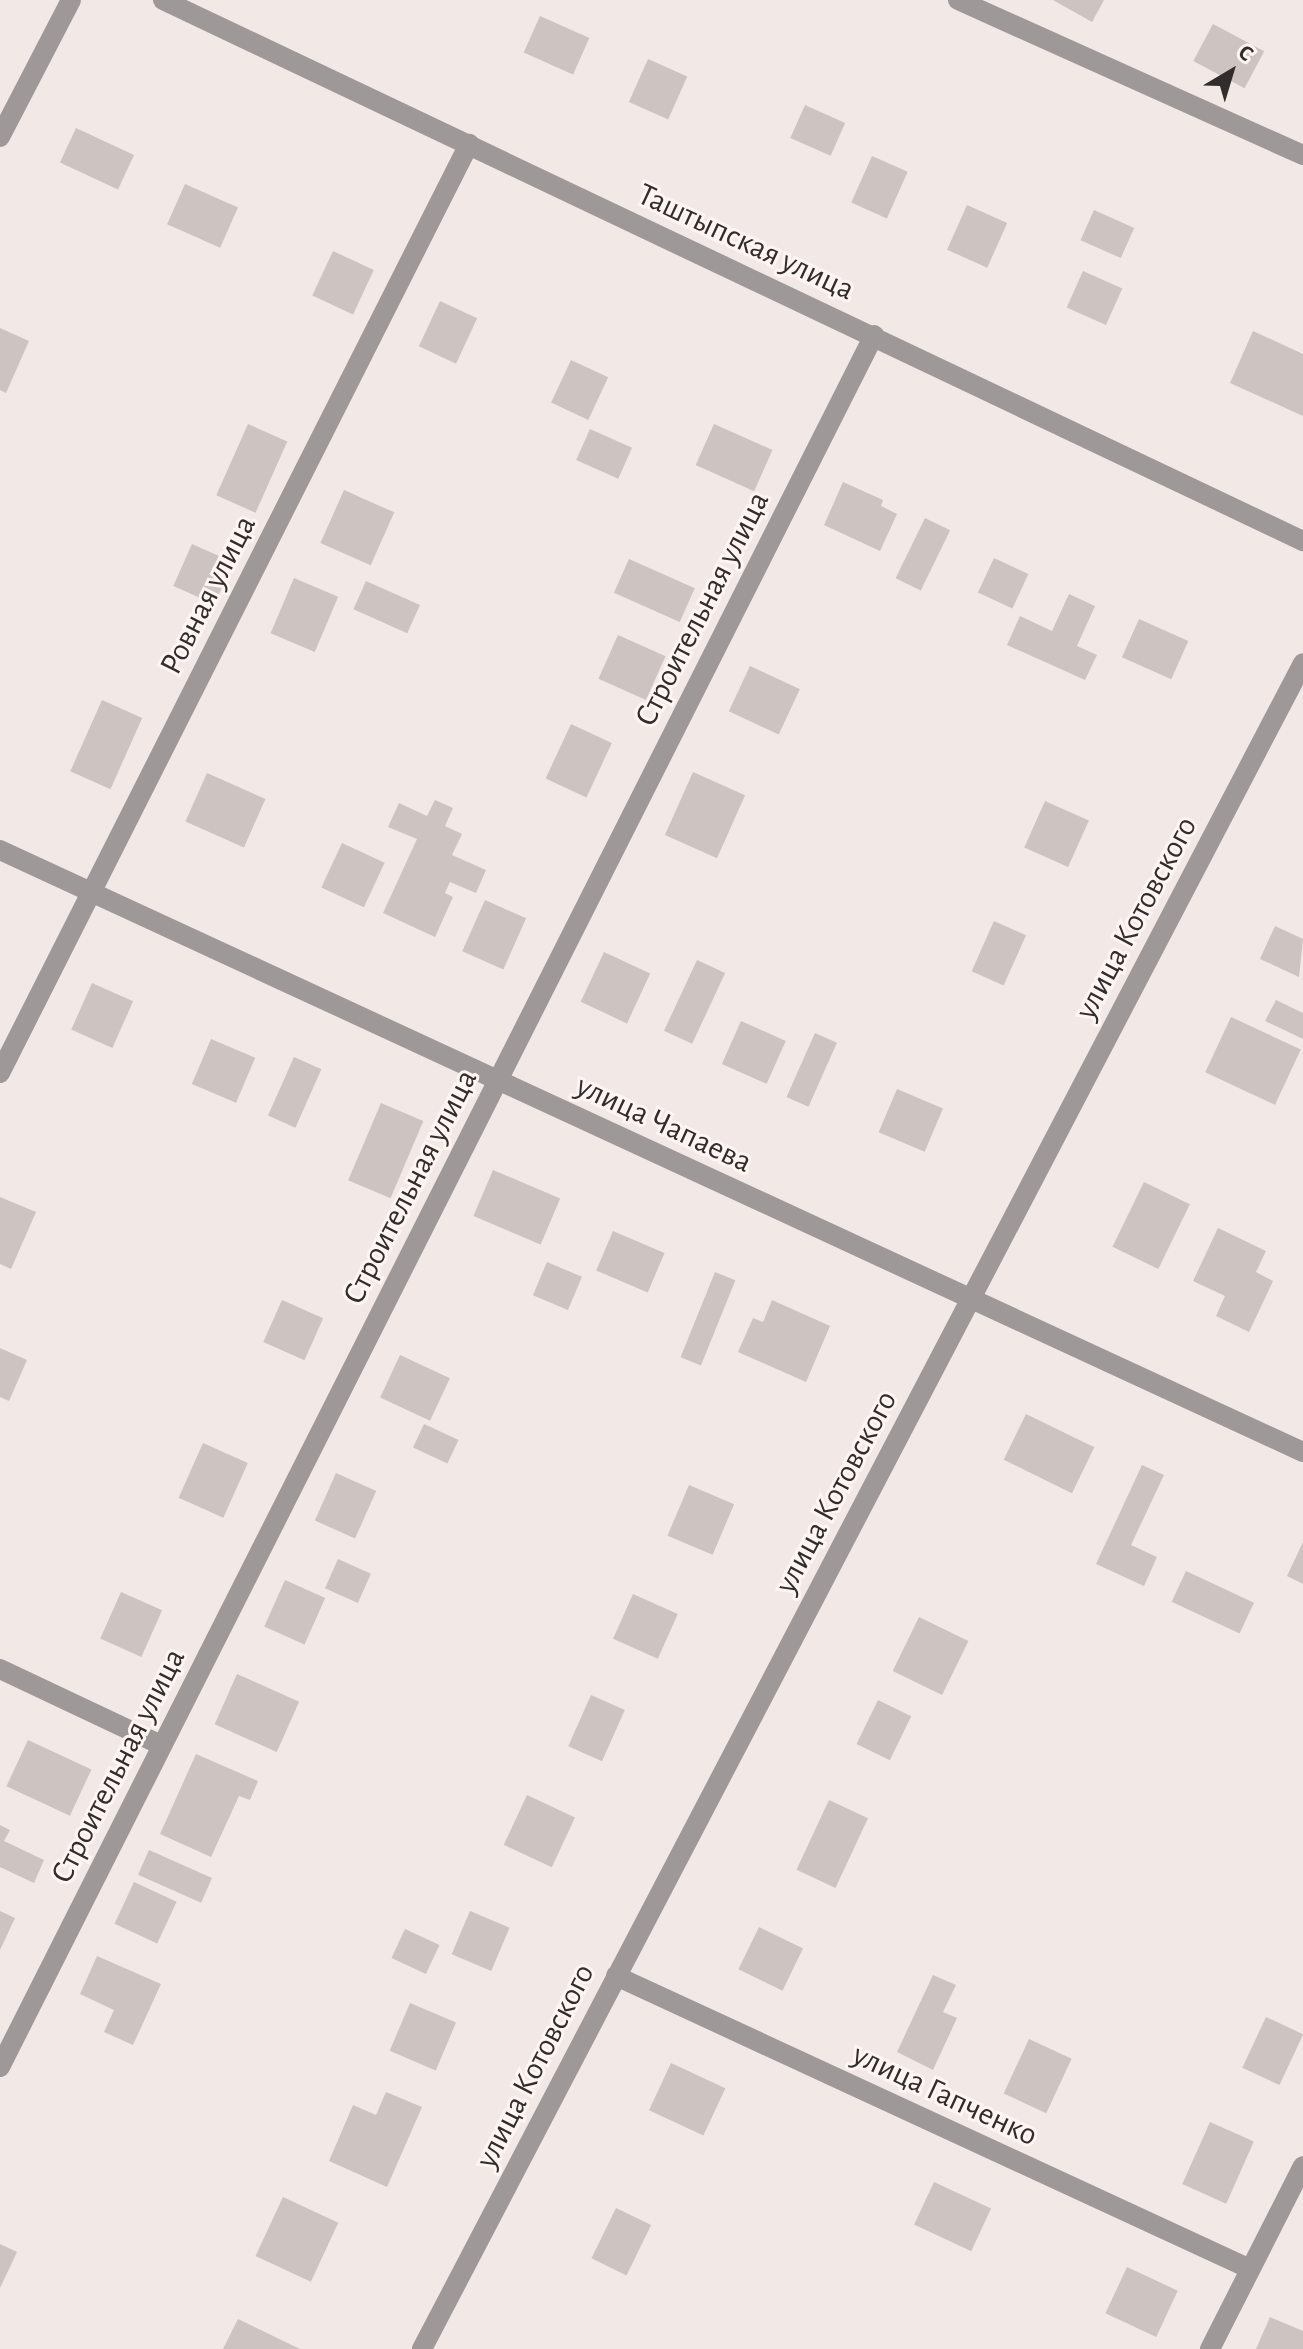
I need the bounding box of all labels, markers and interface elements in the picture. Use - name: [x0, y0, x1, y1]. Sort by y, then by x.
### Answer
- north arrow: [1191, 32, 1271, 112]
- text: С: [1234, 41, 1257, 65]
- street label: Таштыпская улица: [632, 175, 860, 309]
- street label: Строительная улица: [626, 485, 778, 733]
- street label: Ровная улица: [152, 509, 264, 681]
- street label: улица Котовского: [1067, 810, 1205, 1026]
- street label: Строительная улица: [334, 1063, 486, 1311]
- street label: улица Чапаева: [570, 1067, 758, 1181]
- street label: улица Котовского: [767, 1384, 905, 1600]
- street label: Строительная улица: [42, 1642, 194, 1890]
- street label: улица Котовского: [467, 1958, 603, 2174]
- street label: улица Гапченко: [847, 2035, 1043, 2155]

